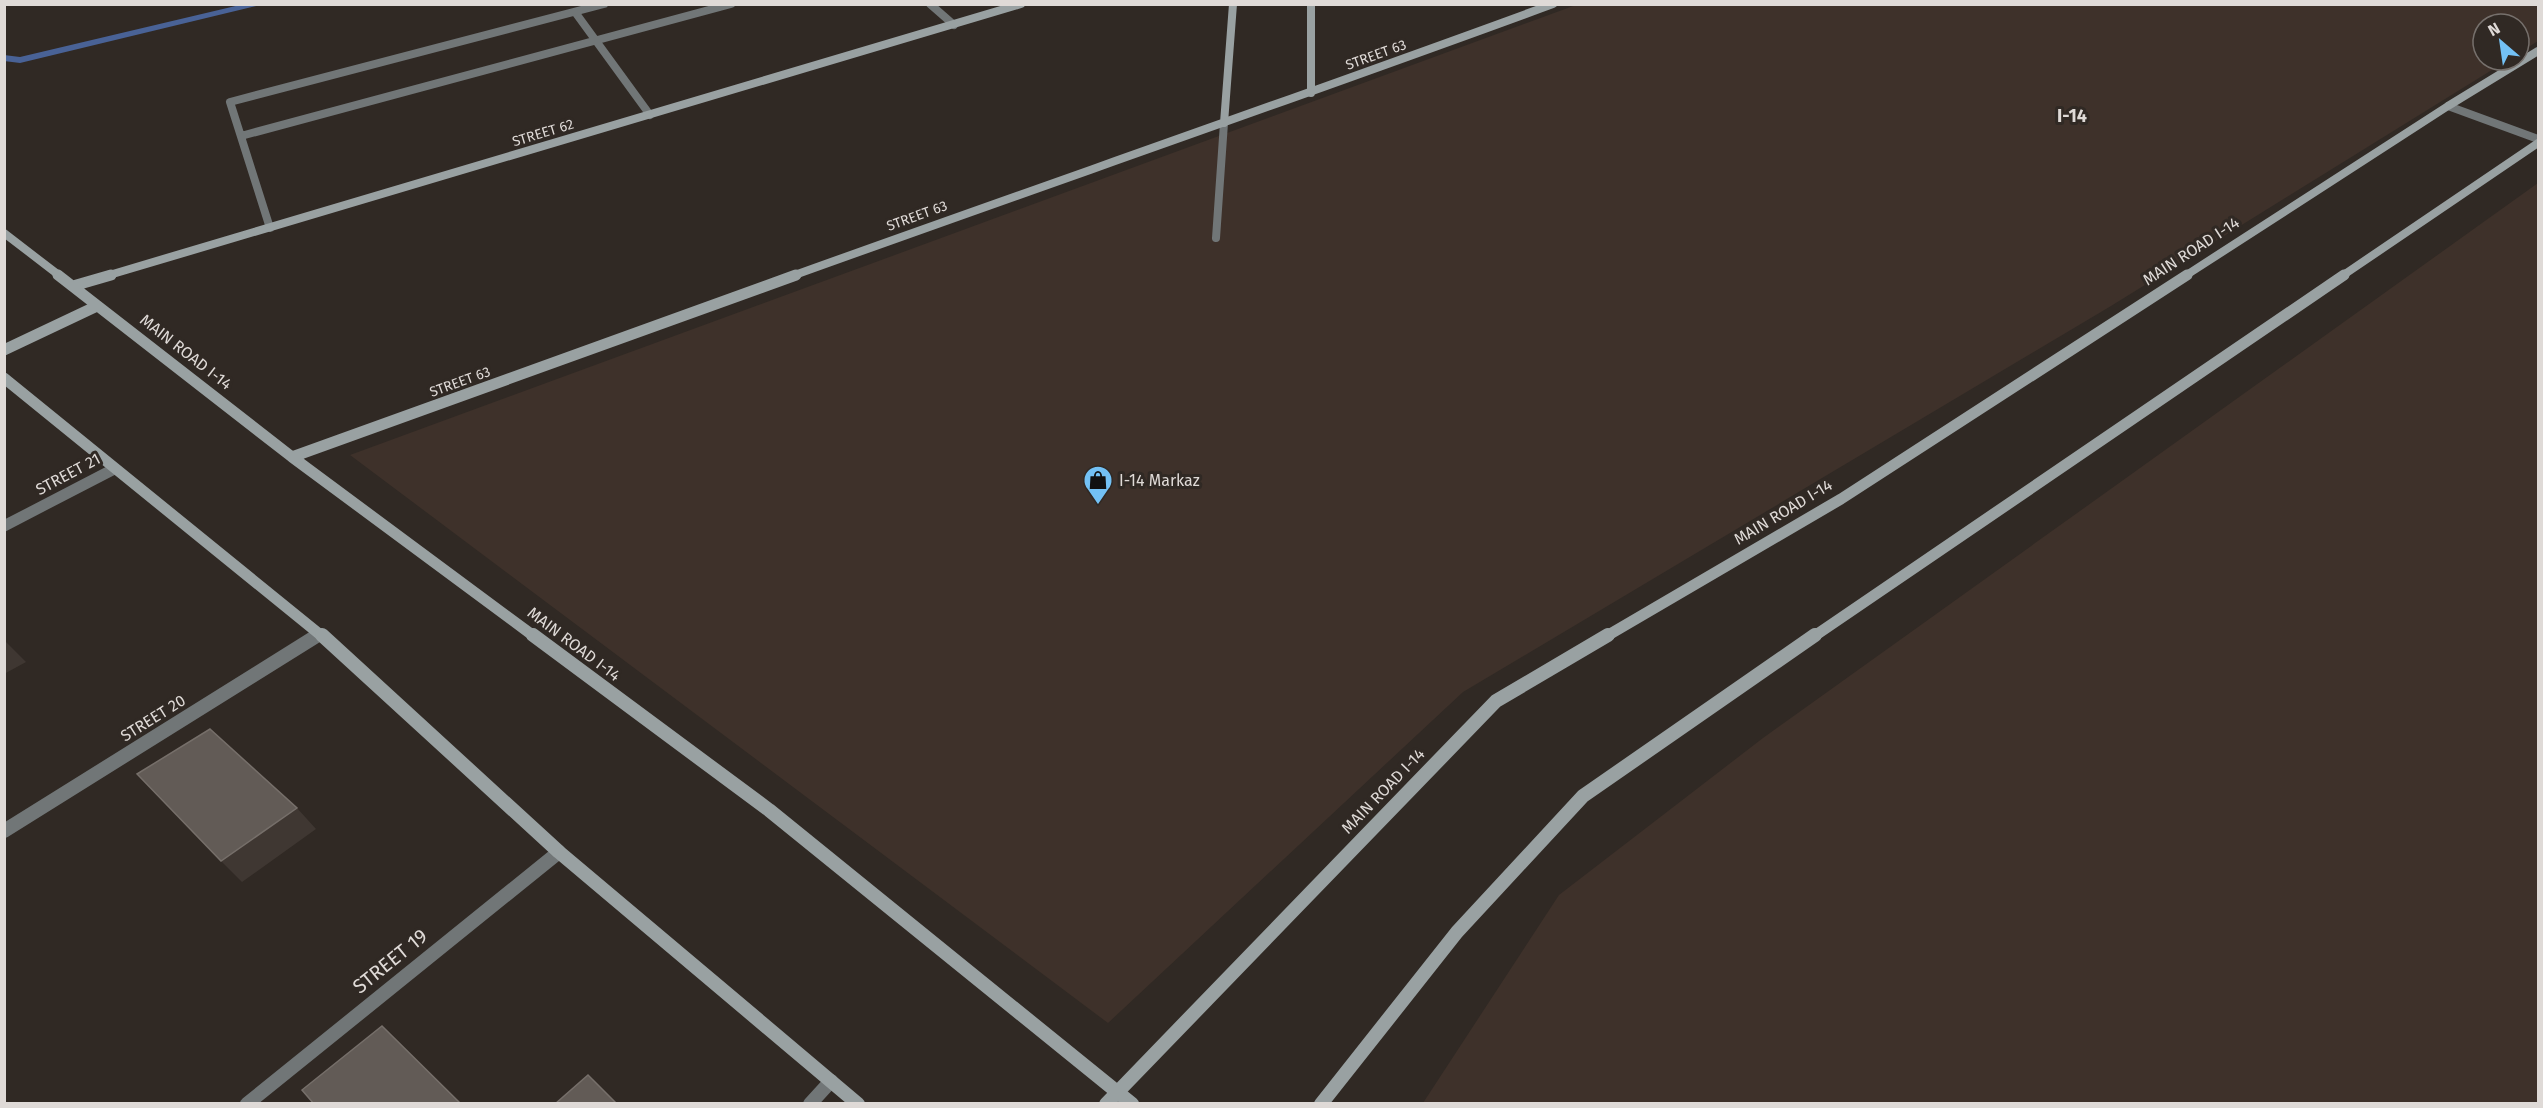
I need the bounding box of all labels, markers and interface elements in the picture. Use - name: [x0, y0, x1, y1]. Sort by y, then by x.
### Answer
- north arrow: [2471, 12, 2531, 72]
- text: N: [2485, 18, 2503, 40]
- street label: STREET 63: [1343, 36, 1409, 74]
- district label: I-14: [2057, 105, 2087, 127]
- street label: STREET 62: [510, 116, 576, 150]
- street label: STREET 63: [884, 197, 950, 235]
- street label: MAIN ROAD I-14: [2139, 212, 2243, 289]
- street label: MAIN ROAD I-14: [136, 310, 236, 394]
- street label: STREET 63: [427, 363, 493, 401]
- street label: STREET 21: [32, 449, 104, 499]
- shop icon: I-14 Markaz: [1082, 464, 1114, 506]
- place label: I-14 Markaz: [1119, 471, 1200, 490]
- street label: MAIN ROAD I-14: [1730, 475, 1836, 549]
- street label: MAIN ROAD I-14: [524, 603, 624, 685]
- street label: STREET 20: [117, 691, 189, 745]
- street label: MAIN ROAD I-14: [1338, 744, 1429, 838]
- street label: STREET 19: [348, 924, 432, 998]

